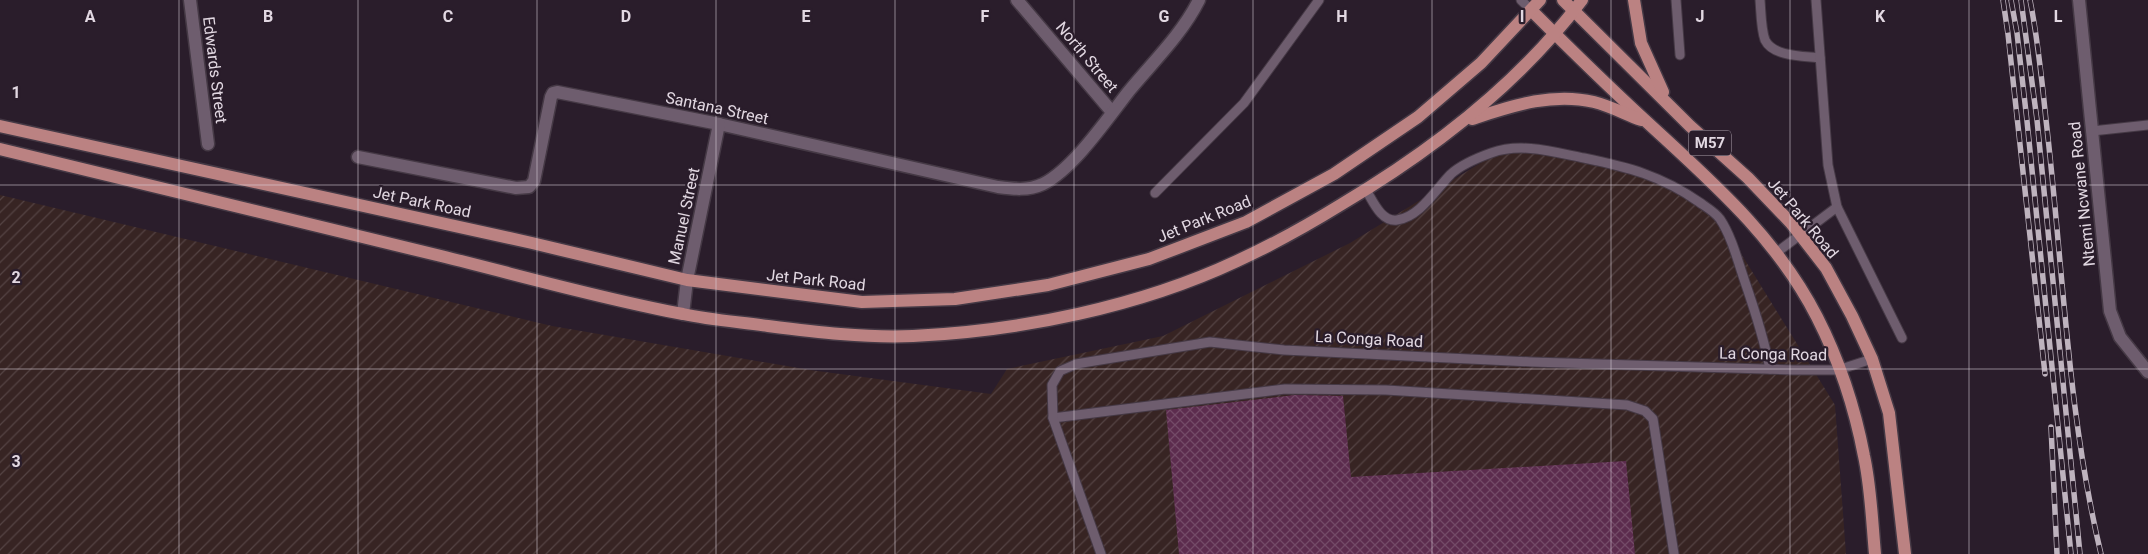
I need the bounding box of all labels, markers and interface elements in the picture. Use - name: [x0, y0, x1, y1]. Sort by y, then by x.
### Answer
- text: A: [85, 7, 96, 26]
- text: B: [263, 7, 273, 26]
- text: C: [443, 7, 453, 26]
- text: D: [621, 7, 631, 26]
- text: E: [802, 7, 811, 26]
- text: F: [981, 7, 990, 26]
- text: G: [1159, 7, 1170, 26]
- text: H: [1336, 7, 1348, 26]
- text: I: [1520, 7, 1524, 26]
- text: J: [1696, 7, 1704, 26]
- text: K: [1875, 7, 1886, 26]
- text: L: [2054, 7, 2063, 26]
- street label: Edwards Street: [199, 16, 231, 124]
- street label: North Street: [1052, 18, 1122, 96]
- text: 1: [11, 83, 21, 102]
- street label: Santana Street: [664, 88, 770, 128]
- street label: Ntemi Ncwane Road: [2065, 121, 2099, 267]
- road number: M57: [1689, 130, 1731, 156]
- street label: Manuel Street: [664, 166, 704, 266]
- street label: Jet Park Road: [1764, 174, 1842, 262]
- street label: Jet Park Road: [371, 182, 473, 222]
- street label: Jet Park Road: [1154, 192, 1254, 246]
- street label: Jet Park Road: [766, 265, 866, 295]
- text: 2: [11, 268, 21, 287]
- street label: La Conga Road: [1315, 327, 1423, 351]
- street label: La Conga Road: [1719, 344, 1827, 364]
- text: 3: [11, 452, 21, 471]

